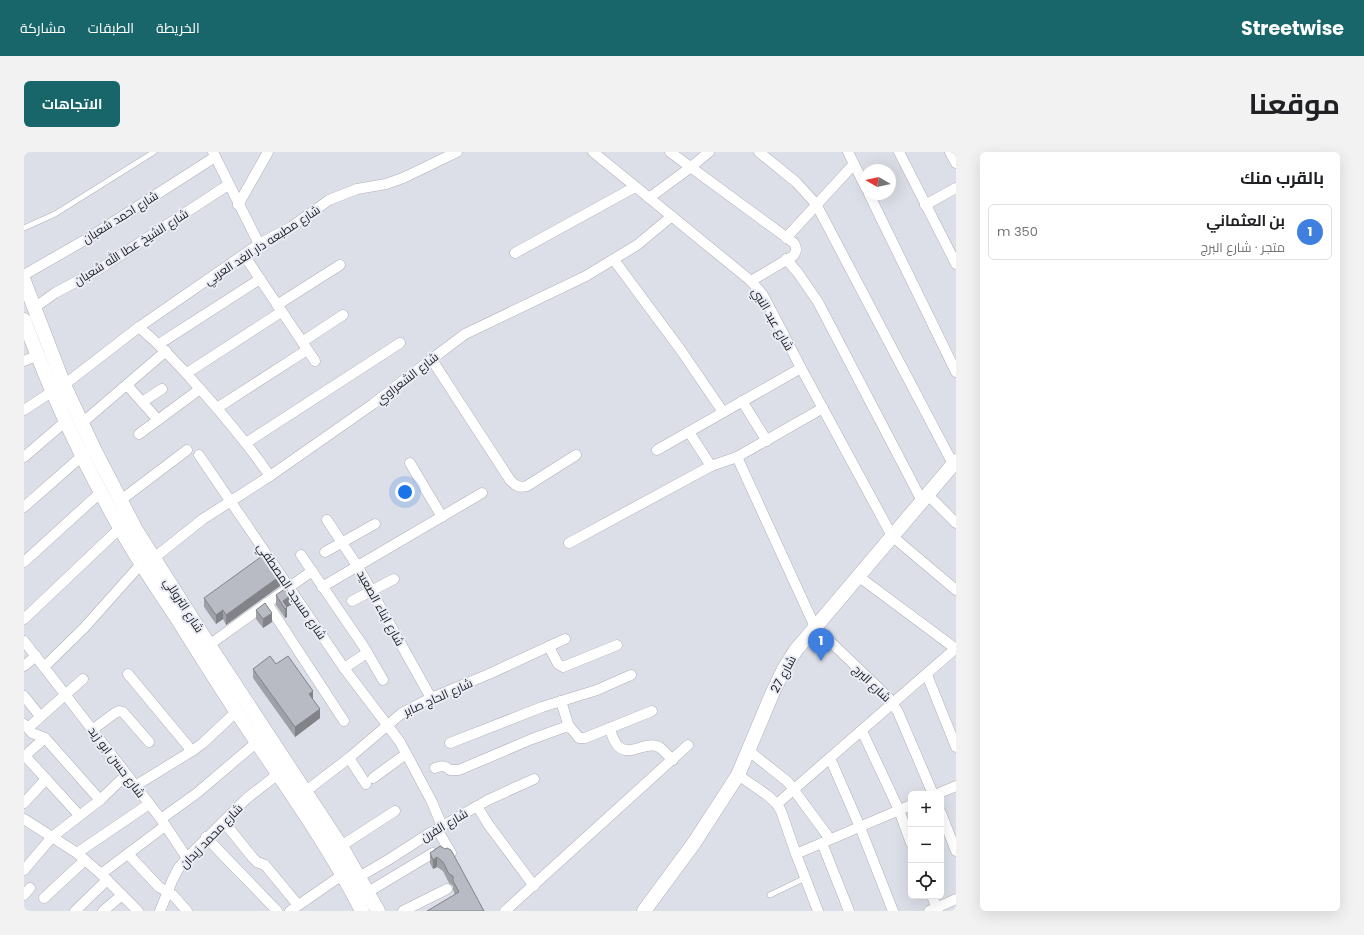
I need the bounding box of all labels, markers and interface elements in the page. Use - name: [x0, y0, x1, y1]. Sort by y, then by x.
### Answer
- text: Streetwise: [1241, 15, 1344, 42]
- text: مشاركة: [20, 18, 66, 38]
- text: الطبقات: [88, 18, 134, 38]
- text: الخريطة: [156, 18, 200, 38]
- button: الاتجاهات: [24, 81, 120, 127]
- text: موقعنا: [1249, 85, 1340, 124]
- north arrow: [860, 164, 896, 200]
- text: بالقرب منك: [1240, 166, 1324, 190]
- street label: شارع احمد شعبان: [79, 187, 161, 247]
- street label: شارع مطبعه دار الغد العربي: [201, 201, 324, 291]
- street label: شارع الشيخ عطا الله شعبان: [70, 205, 192, 289]
- text: بن العثماني: [1206, 210, 1285, 231]
- text: 350 m: [997, 222, 1038, 241]
- text: 1: [1308, 222, 1312, 241]
- text: متجر · شارع البرج: [1200, 238, 1285, 257]
- street label: شارع عبد النبي: [746, 284, 798, 355]
- street label: شارع الشعراوي: [372, 348, 443, 409]
- your location: [395, 482, 415, 502]
- street label: شارع مسجد المصطفي: [252, 539, 331, 644]
- street label: شارع ابناء الصعيد: [353, 567, 409, 649]
- street label: شارع التروللي: [158, 574, 208, 637]
- pin: 1: [808, 628, 834, 661]
- street label: شارع 27: [766, 652, 800, 696]
- street label: شارع البرج: [849, 661, 895, 706]
- street label: شارع الحاج صابر: [400, 674, 475, 720]
- street label: شارع حسن ابو زيد: [85, 723, 149, 801]
- map controls: [908, 791, 944, 899]
- button: +: [908, 791, 944, 827]
- street label: شارع محمد زيدان: [176, 800, 246, 872]
- street label: شارع الفرن: [417, 805, 471, 845]
- button: −: [908, 827, 944, 863]
- button: locate: [908, 863, 944, 899]

